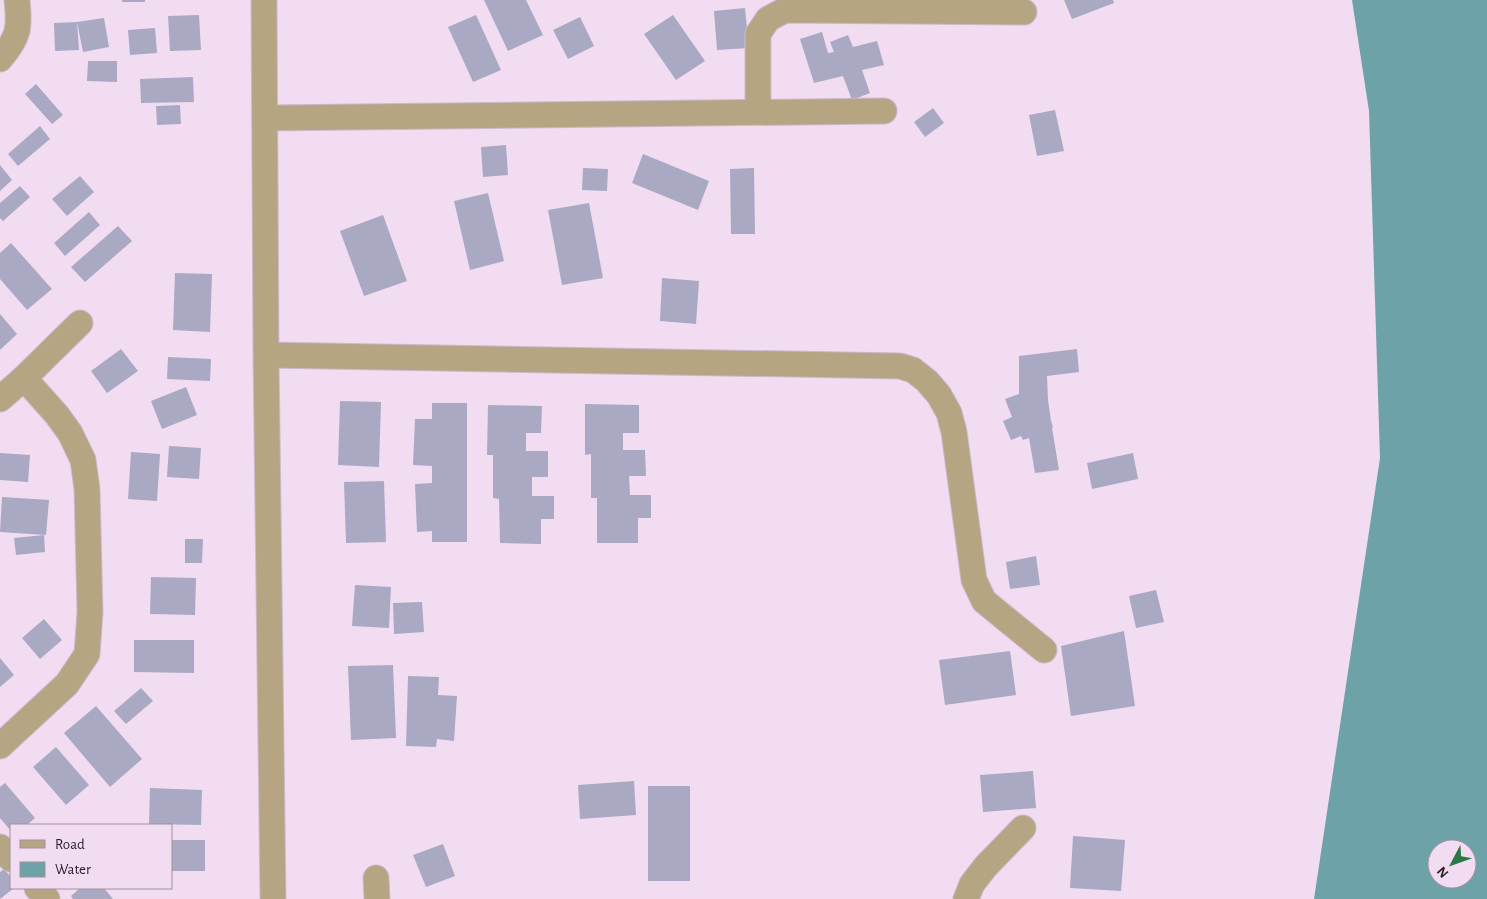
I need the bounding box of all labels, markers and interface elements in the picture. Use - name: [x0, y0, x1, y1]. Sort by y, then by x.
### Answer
- legend: [10, 824, 172, 889]
- text: Road: [55, 837, 85, 852]
- north arrow: [1427, 839, 1477, 889]
- text: Water: [55, 862, 91, 877]
- text: N: [1434, 864, 1451, 880]

